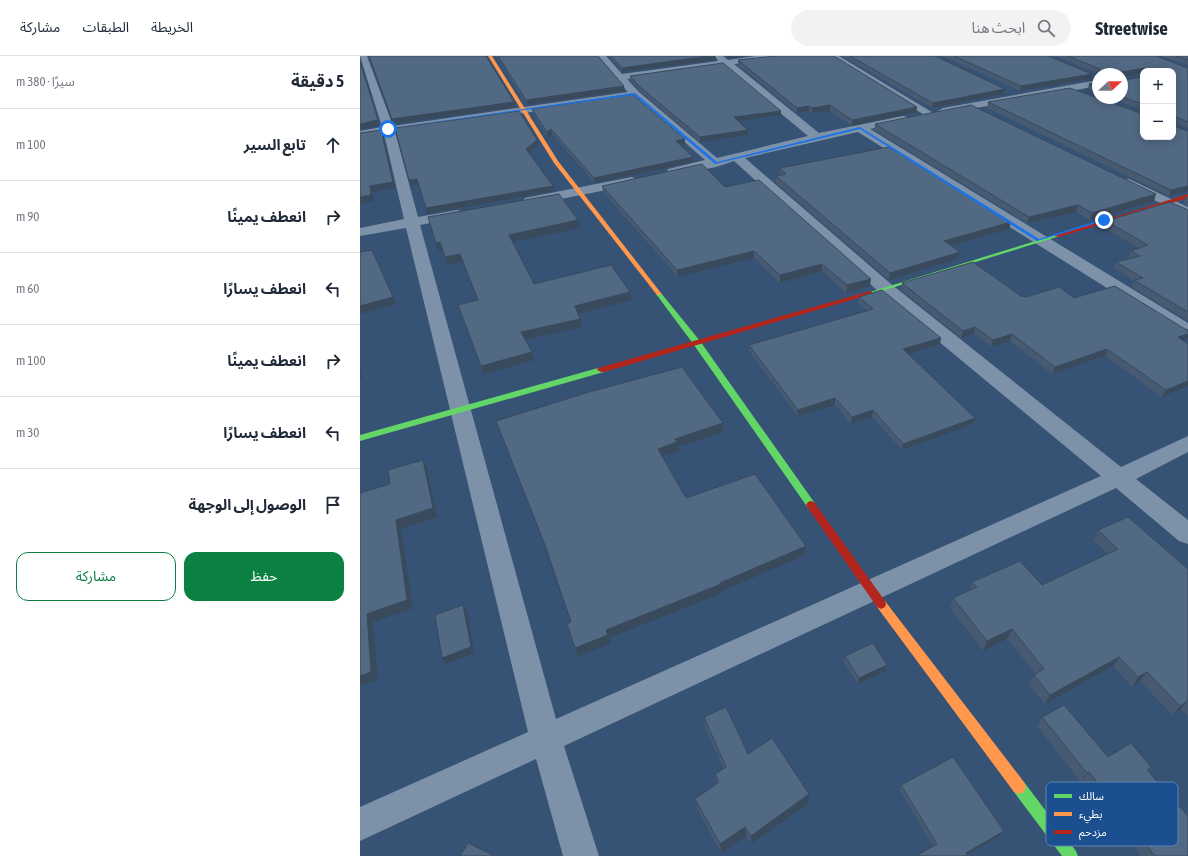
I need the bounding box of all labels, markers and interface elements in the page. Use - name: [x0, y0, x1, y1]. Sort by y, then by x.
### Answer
- search box: [791, 10, 1071, 46]
- icon: search: [1035, 17, 1057, 39]
- text: Streetwise: [1095, 17, 1168, 39]
- text: مشاركة: [20, 19, 60, 35]
- text: الطبقات: [82, 19, 129, 35]
- text: الخريطة: [151, 19, 193, 35]
- text: ابحث هنا: [972, 19, 1025, 36]
- north arrow: [1092, 68, 1128, 104]
- map controls: [1140, 68, 1176, 140]
- button: +: [1140, 68, 1176, 104]
- text: 5 دقيقة: [291, 71, 344, 91]
- text: سيرًا · 380 m: [16, 74, 75, 89]
- button: −: [1140, 104, 1176, 140]
- route start: [379, 120, 397, 138]
- icon: ahead: [322, 134, 344, 156]
- text: تابع السير: [244, 136, 306, 153]
- text: 100 m: [16, 137, 46, 152]
- icon: right: [322, 206, 344, 228]
- text: انعطف يمينًا: [227, 208, 306, 225]
- text: 90 m: [16, 209, 39, 224]
- route end: [1095, 211, 1113, 229]
- icon: left: [322, 278, 344, 300]
- text: انعطف يسارًا: [223, 280, 306, 297]
- text: 60 m: [16, 281, 39, 296]
- icon: right: [322, 350, 344, 372]
- text: انعطف يمينًا: [227, 352, 306, 369]
- text: 100 m: [16, 353, 46, 368]
- icon: left: [322, 422, 344, 444]
- text: انعطف يسارًا: [223, 424, 306, 441]
- text: 30 m: [16, 425, 39, 440]
- icon: arrive: [322, 494, 344, 516]
- text: الوصول إلى الوجهة: [189, 496, 306, 513]
- button: مشاركة: [16, 552, 176, 601]
- button: حفظ: [184, 552, 344, 601]
- legend: [1046, 782, 1178, 846]
- text: سالك: [1079, 790, 1104, 802]
- text: بطيء: [1079, 808, 1102, 824]
- text: مزدحم: [1079, 826, 1107, 841]

